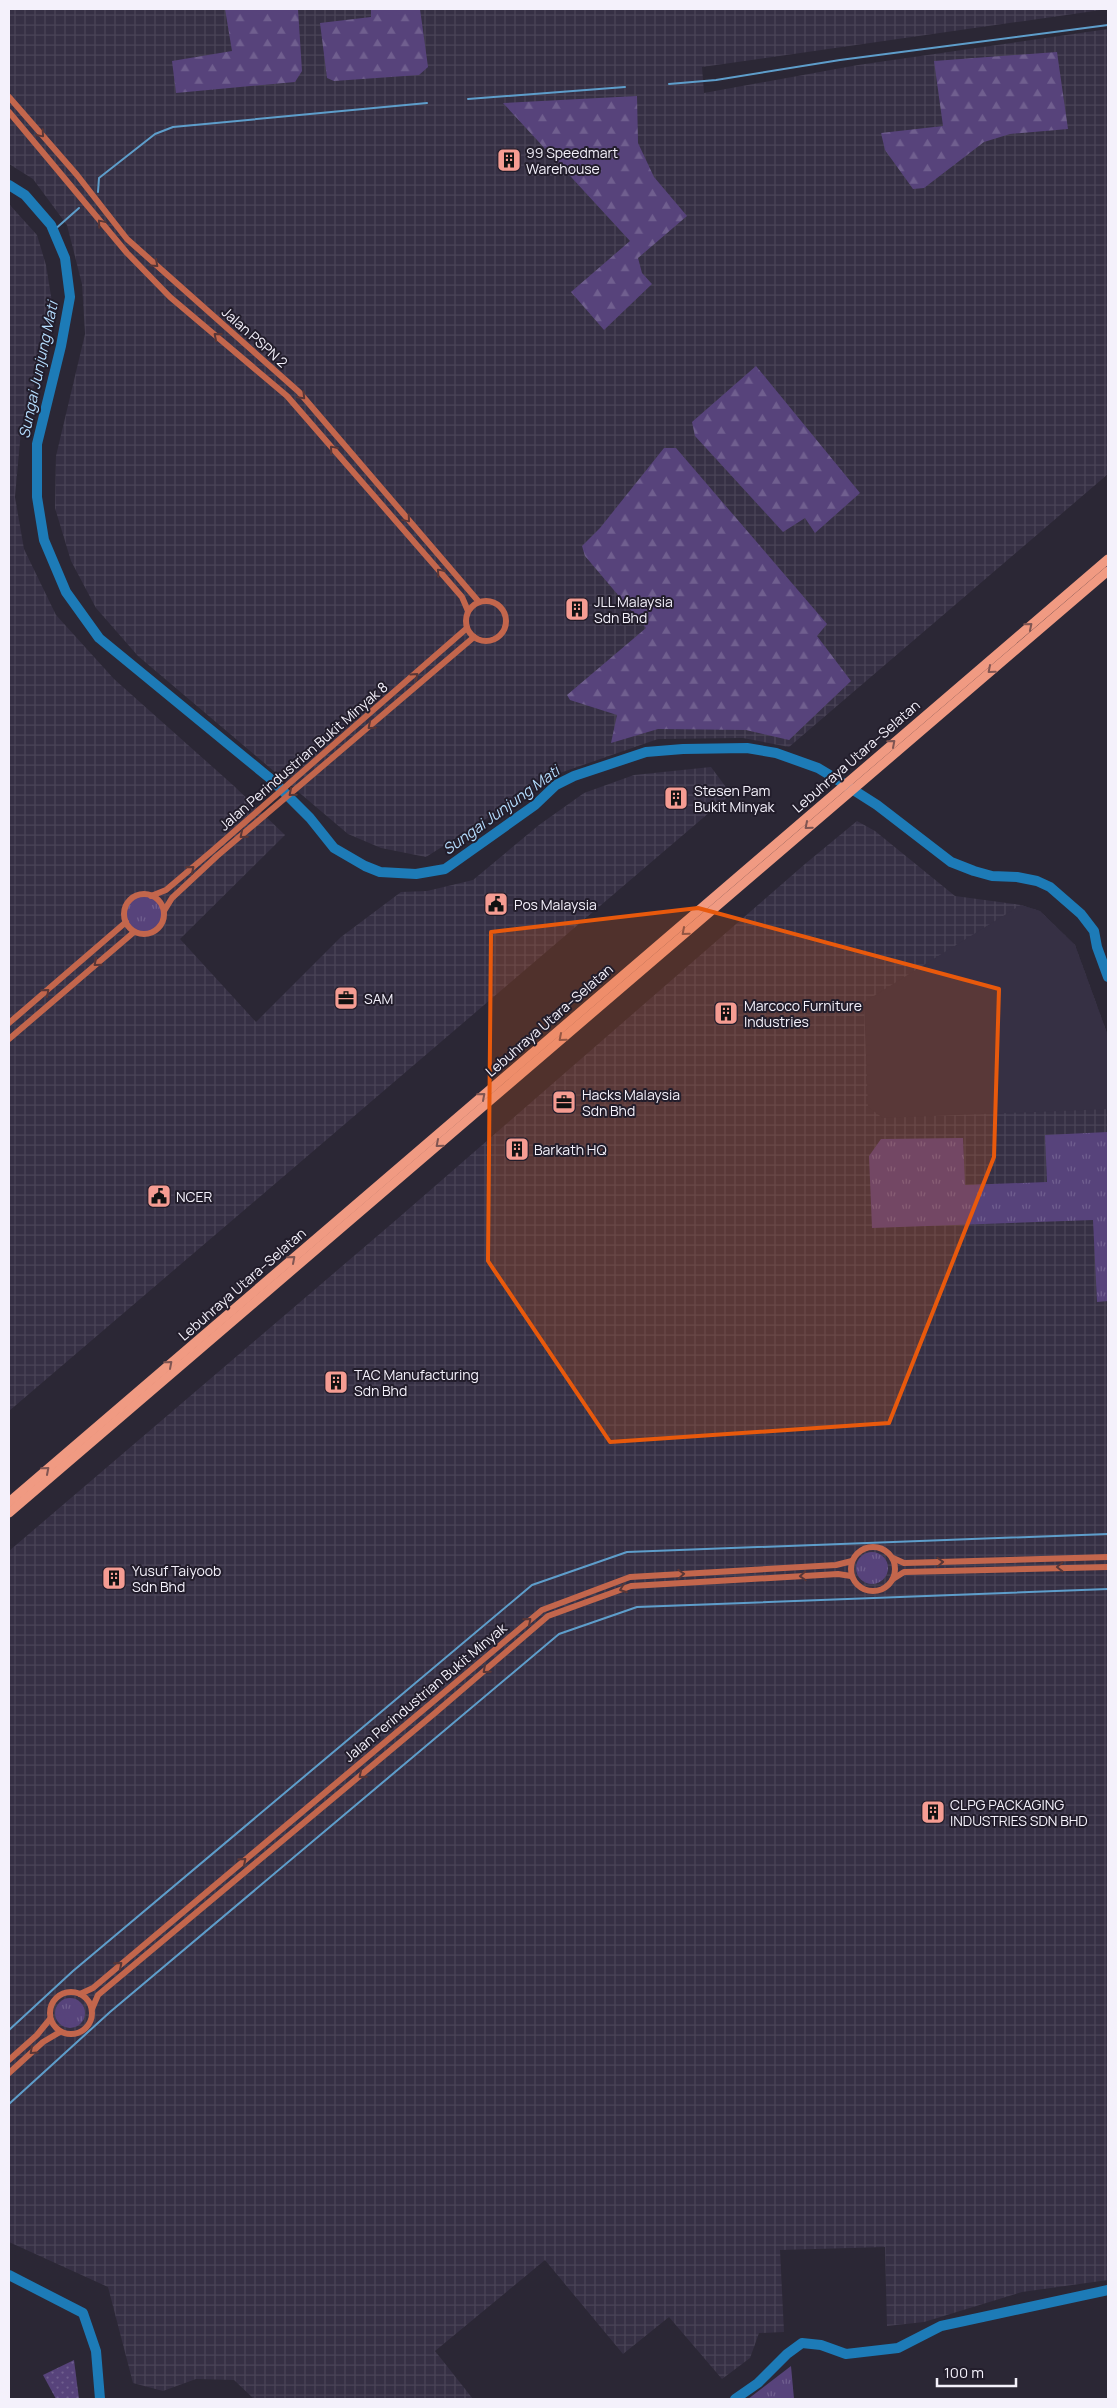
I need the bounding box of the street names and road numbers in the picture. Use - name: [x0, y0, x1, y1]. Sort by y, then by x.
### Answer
- street label: Jalan PSPN 2: [218, 302, 292, 372]
- street label: Jalan Perindustrian Bukit Minyak 8: [215, 677, 391, 835]
- street label: Lebuhraya Utara–Selatan: [788, 695, 924, 817]
- street label: Lebuhraya Utara–Selatan: [481, 959, 617, 1081]
- street label: Lebuhraya Utara–Selatan: [174, 1223, 310, 1345]
- street label: Jalan Perindustrian Bukit Minyak: [340, 1618, 511, 1766]

